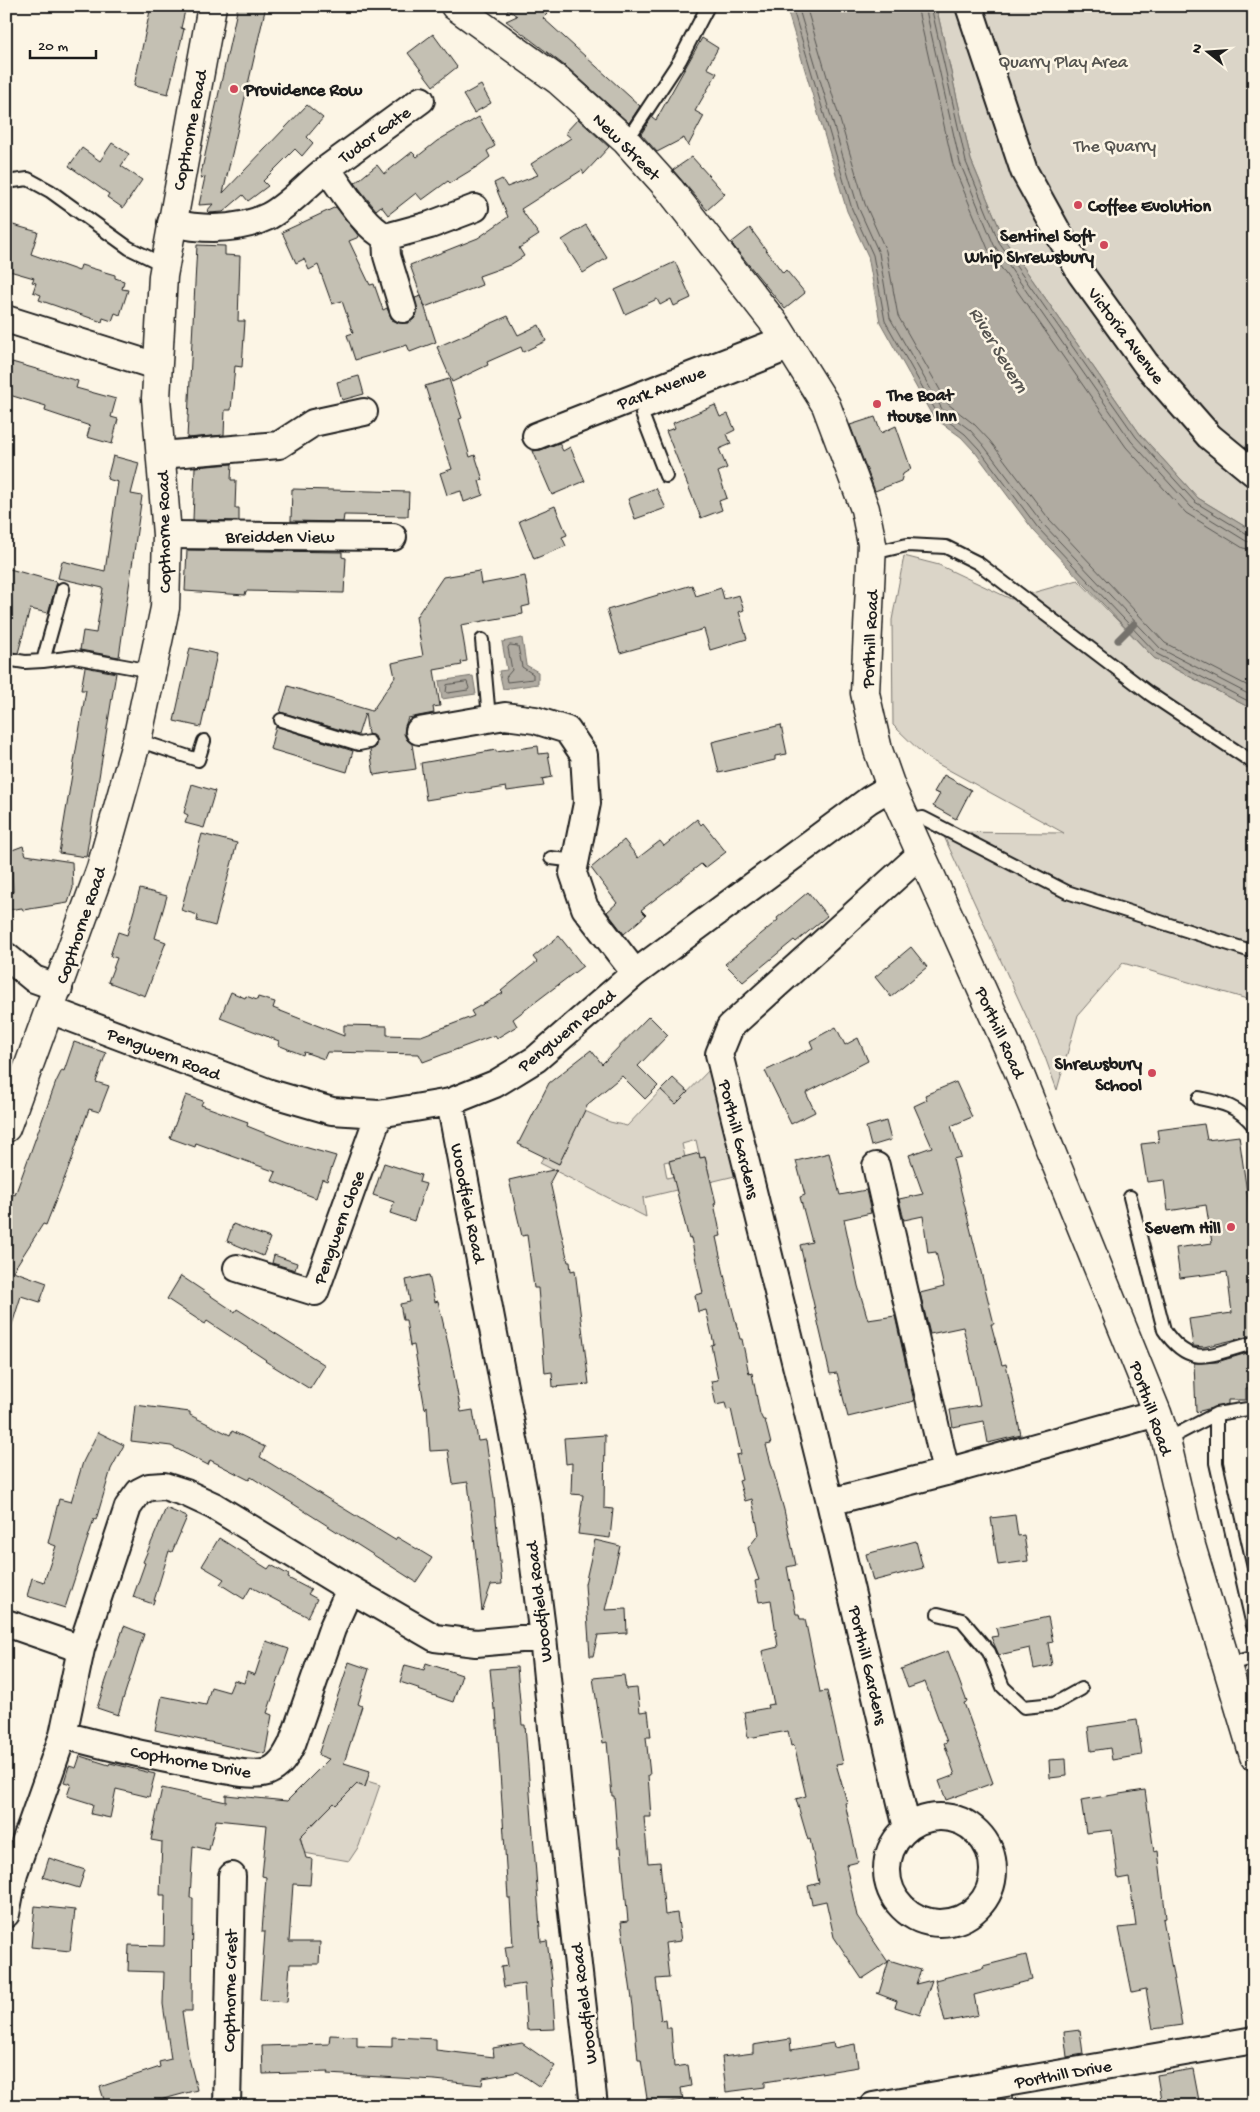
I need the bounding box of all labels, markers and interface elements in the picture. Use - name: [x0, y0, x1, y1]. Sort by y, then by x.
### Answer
- scale bar: [30, 28, 96, 60]
- north arrow: [1182, 28, 1232, 78]
- text: 20 m: [38, 38, 68, 56]
- text: N: [1188, 42, 1207, 56]
- park label: Quarry Play Area: [998, 53, 1129, 74]
- street label: Copthorne Road: [169, 67, 214, 192]
- place label: Providence Row: [243, 81, 363, 102]
- marker: Providence Row: [228, 83, 240, 95]
- street label: Tudor Gate: [335, 102, 416, 170]
- street label: New Street: [587, 109, 665, 187]
- park label: The Quarry: [1073, 137, 1156, 158]
- place label: Coffee Evolution: [1087, 197, 1211, 218]
- marker: Coffee Evolution: [1072, 199, 1084, 211]
- place label: Sentinel Soft Whip Shrewsbury: [964, 227, 1096, 269]
- marker: Sentinel Soft Whip Shrewsbury: [1098, 239, 1110, 251]
- street label: Victoria Avenue: [1081, 283, 1169, 389]
- water label: River Severn: [962, 304, 1032, 399]
- street label: Park Avenue: [614, 363, 710, 416]
- place label: The Boat House Inn: [885, 386, 957, 428]
- marker: The Boat House Inn: [871, 398, 883, 410]
- street label: Copthorne Road: [154, 469, 177, 593]
- street label: Breidden View: [224, 528, 335, 549]
- street label: Porthill Road: [858, 588, 885, 690]
- street label: Copthorne Road: [53, 863, 113, 987]
- street label: Porthill Road: [969, 983, 1029, 1083]
- street label: Pengwern Road: [514, 985, 622, 1078]
- street label: Pengwern Road: [103, 1024, 224, 1087]
- place label: Shrewsbury School: [1055, 1055, 1142, 1097]
- marker: Shrewsbury School: [1146, 1067, 1158, 1079]
- street label: Porthill Gardens: [712, 1077, 763, 1202]
- street label: Woodfield Road: [445, 1142, 489, 1266]
- street label: Pengwern Close: [310, 1167, 371, 1288]
- place label: Severn Hill: [1145, 1219, 1221, 1240]
- marker: Severn Hill: [1225, 1221, 1237, 1233]
- street label: Porthill Road: [1123, 1358, 1176, 1460]
- street label: Woodfield Road: [522, 1539, 558, 1663]
- street label: Porthill Gardens: [842, 1603, 891, 1728]
- street label: Copthorne Drive: [129, 1743, 253, 1785]
- street label: Copthorne Crest: [220, 1928, 243, 2052]
- street label: Woodfield Road: [567, 1941, 603, 2065]
- street label: Porthill Drive: [1012, 2056, 1114, 2094]

